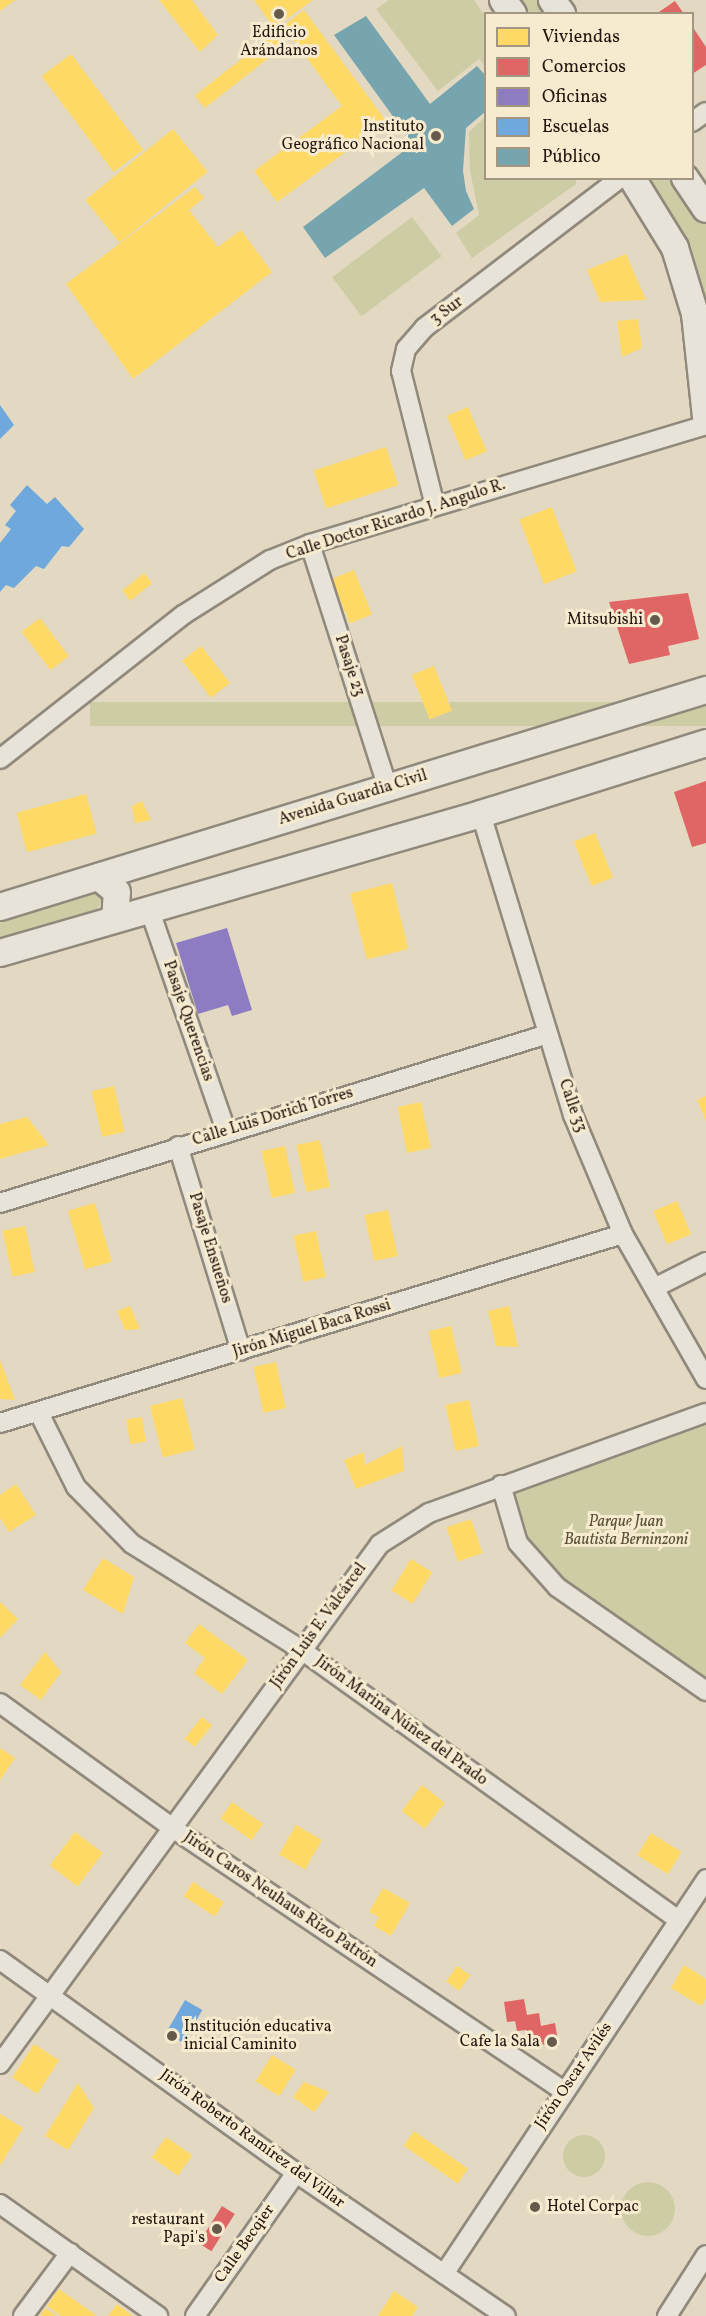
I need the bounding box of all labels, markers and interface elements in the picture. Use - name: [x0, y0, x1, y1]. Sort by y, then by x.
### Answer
- marker: Edificio Arándanos: [272, 7, 286, 21]
- legend: [484, 12, 694, 180]
- place label: Edificio Arándanos: [240, 23, 318, 61]
- text: Viviendas: [542, 25, 620, 50]
- text: Comercios: [542, 55, 626, 80]
- text: Oficinas: [542, 85, 607, 110]
- text: Escuelas: [542, 115, 609, 140]
- place label: Instituto Geográfico Nacional: [282, 117, 424, 155]
- marker: Instituto Geográfico Nacional: [429, 129, 443, 143]
- text: Público: [542, 145, 601, 170]
- street label: 3 Sur: [427, 293, 467, 329]
- street label: Calle Doctor Ricardo J. Angulo R.: [284, 475, 508, 565]
- place label: Mitsubishi: [567, 610, 643, 630]
- marker: Mitsubishi: [648, 613, 662, 627]
- street label: Pasaje 23: [330, 633, 368, 699]
- street label: Avenida Guardia Civil: [276, 766, 430, 830]
- street label: Pasaje Querencias: [158, 958, 218, 1084]
- street label: Calle 33: [554, 1077, 590, 1135]
- street label: Calle Luis Dorich Torres: [190, 1083, 356, 1151]
- street label: Pasaje Ensueños: [184, 1190, 236, 1306]
- street label: Jirón Miguel Baca Rossi: [231, 1296, 393, 1362]
- park label: Parque Juan Bautista Berninzoni: [564, 1512, 688, 1550]
- street label: Jirón Luis E. Valcárcel: [267, 1559, 371, 1693]
- street label: Jirón Marina Núñez del Prado: [311, 1652, 491, 1790]
- street label: Jirón Caros Neuhaus Rizo Patrón: [179, 1828, 381, 1972]
- place label: Institución educativa inicial Caminito: [184, 2017, 332, 2055]
- street label: Jirón Oscar Avilés: [531, 2019, 617, 2133]
- marker: Institución educativa inicial Caminito: [165, 2029, 179, 2043]
- place label: Cafe la Sala: [460, 2032, 540, 2052]
- marker: Cafe la Sala: [545, 2035, 559, 2049]
- street label: Jirón Roberto Ramírez del Villar: [156, 2065, 348, 2213]
- place label: Hotel Corpac: [547, 2197, 639, 2217]
- marker: Hotel Corpac: [528, 2200, 542, 2214]
- street label: Calle Becqier: [211, 2201, 279, 2287]
- place label: restaurant Papi's: [131, 2210, 205, 2248]
- marker: restaurant Papi's: [210, 2222, 224, 2236]

